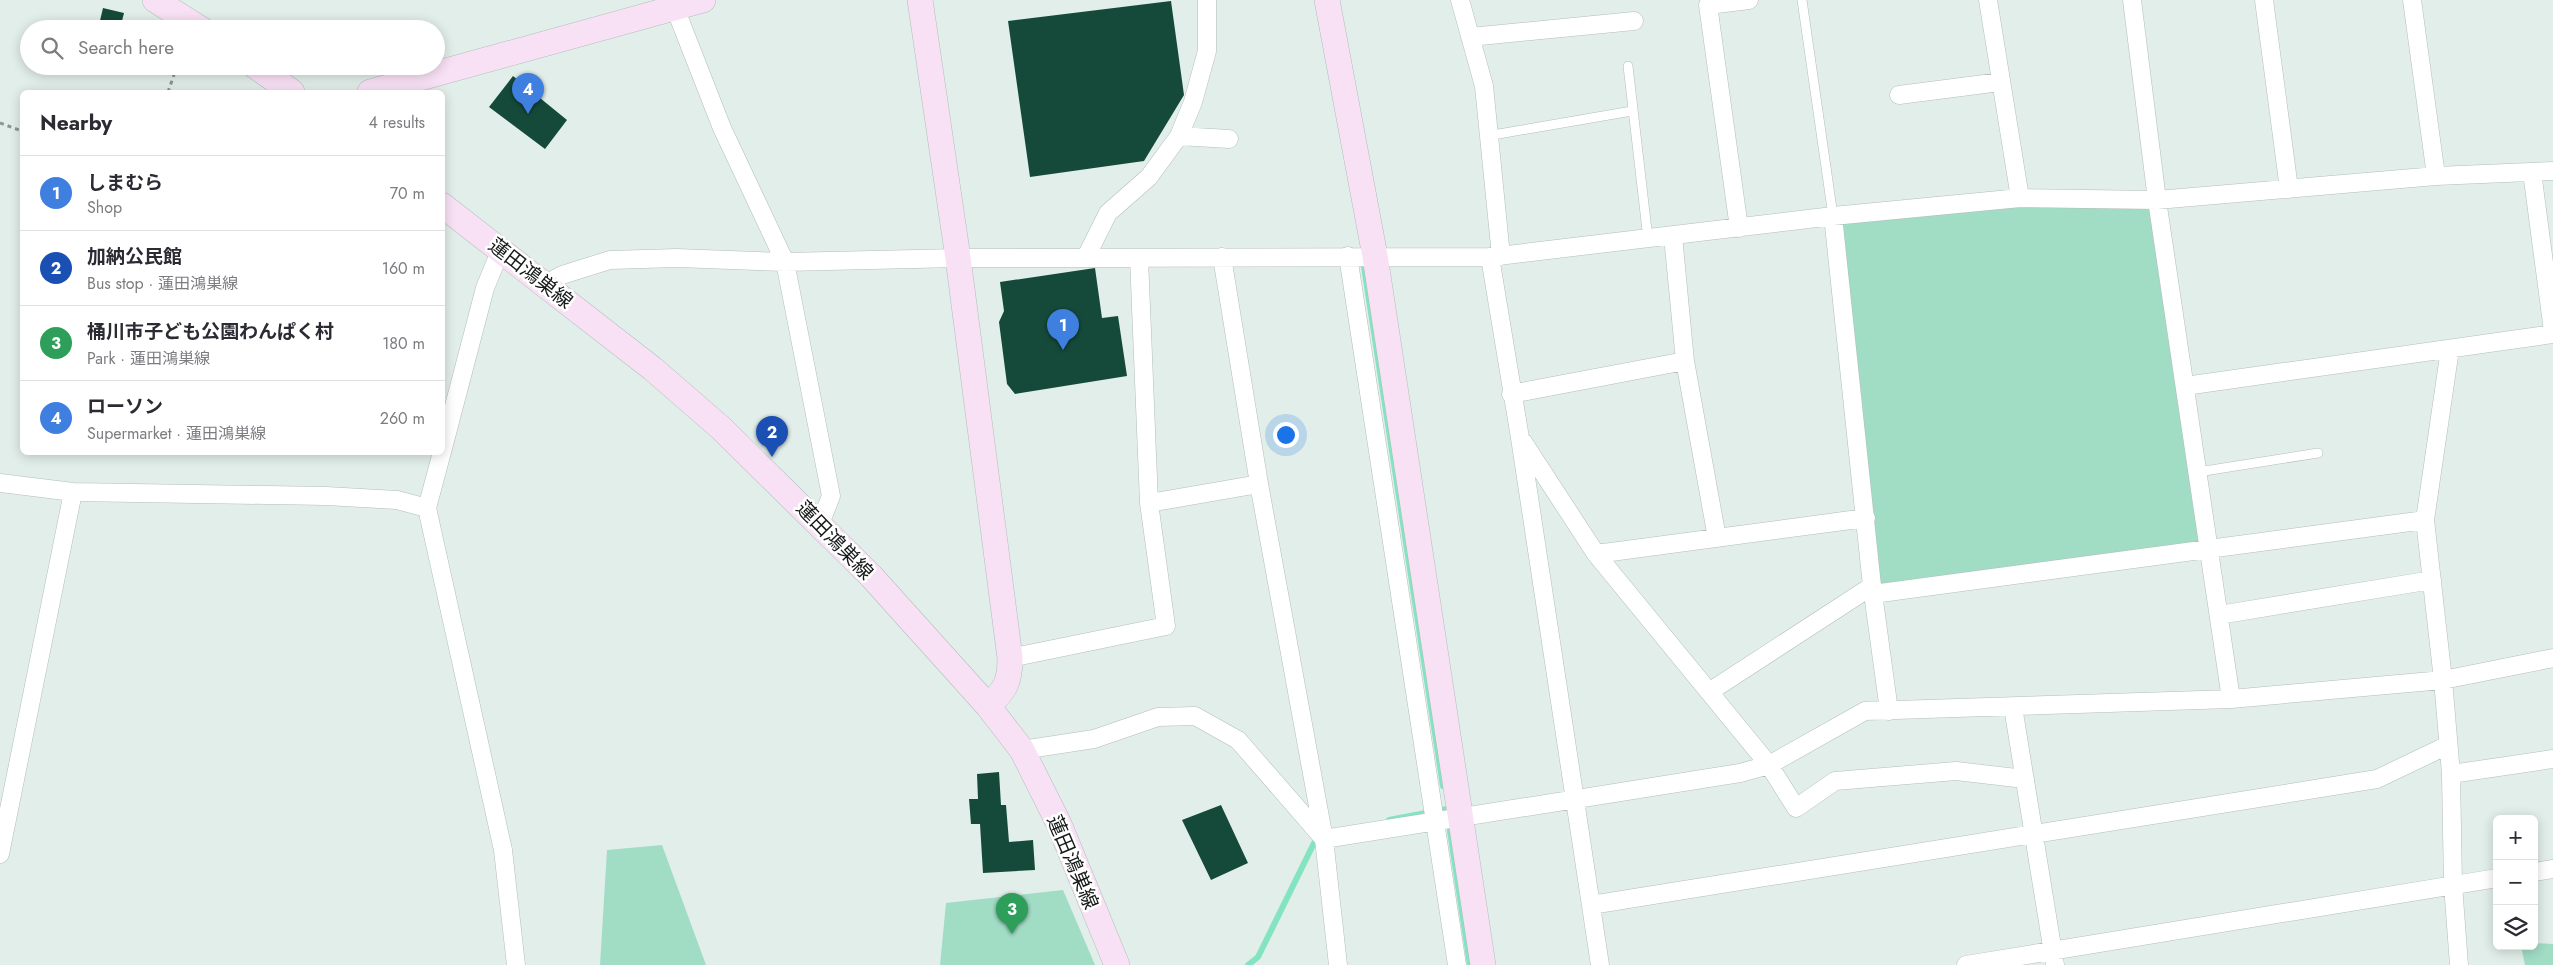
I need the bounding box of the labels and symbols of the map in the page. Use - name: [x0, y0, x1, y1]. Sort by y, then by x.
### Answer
- pin: 4: [512, 73, 544, 114]
- street label: 蓮田鴻巣線: [482, 231, 579, 316]
- pin: 1: [1047, 309, 1079, 350]
- pin: 2: [756, 416, 788, 457]
- your location: [1273, 422, 1299, 448]
- street label: 蓮田鴻巣線: [789, 494, 880, 586]
- street label: 蓮田鴻巣線: [1040, 811, 1105, 914]
- pin: 3: [996, 893, 1028, 934]

